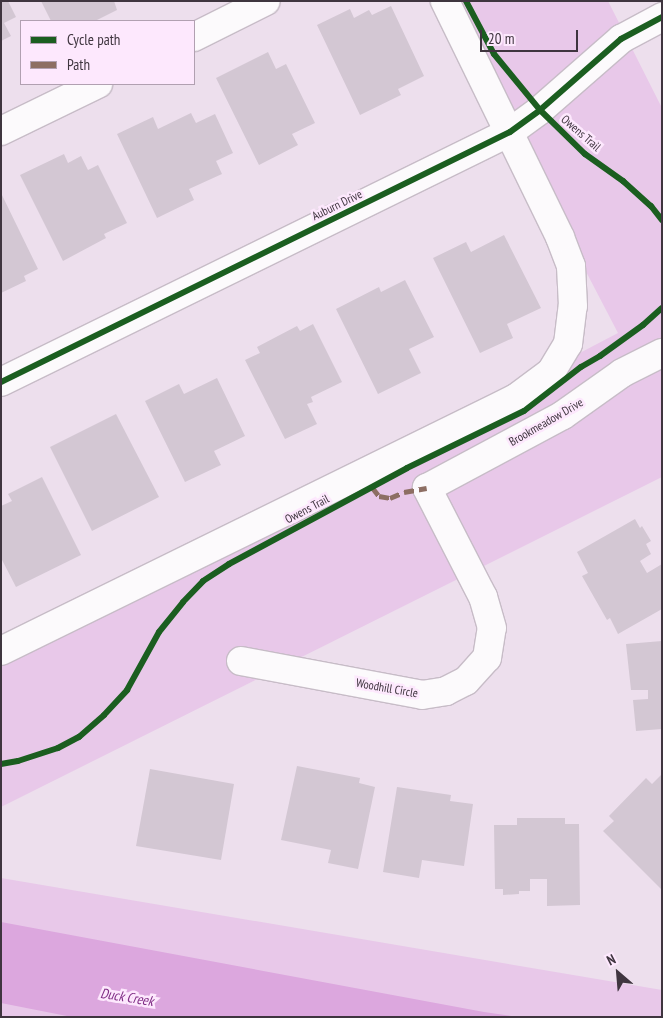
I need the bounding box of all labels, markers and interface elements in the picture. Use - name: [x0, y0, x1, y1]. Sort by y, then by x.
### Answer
- legend: [20, 20, 195, 85]
- scale bar: [483, 20, 580, 52]
- text: 20 m: [488, 29, 514, 48]
- text: Cycle path: [67, 30, 120, 49]
- text: Path: [67, 55, 90, 74]
- street label: Owens Trail: [558, 112, 604, 154]
- street label: Auburn Drive: [309, 187, 365, 223]
- street label: Brookmeadow Drive: [506, 395, 586, 449]
- street label: Owens Trail: [282, 491, 332, 527]
- street label: Woodhill Circle: [355, 675, 419, 701]
- north arrow: [593, 948, 643, 998]
- text: N: [604, 950, 619, 969]
- water label: Duck Creek: [99, 984, 155, 1010]

